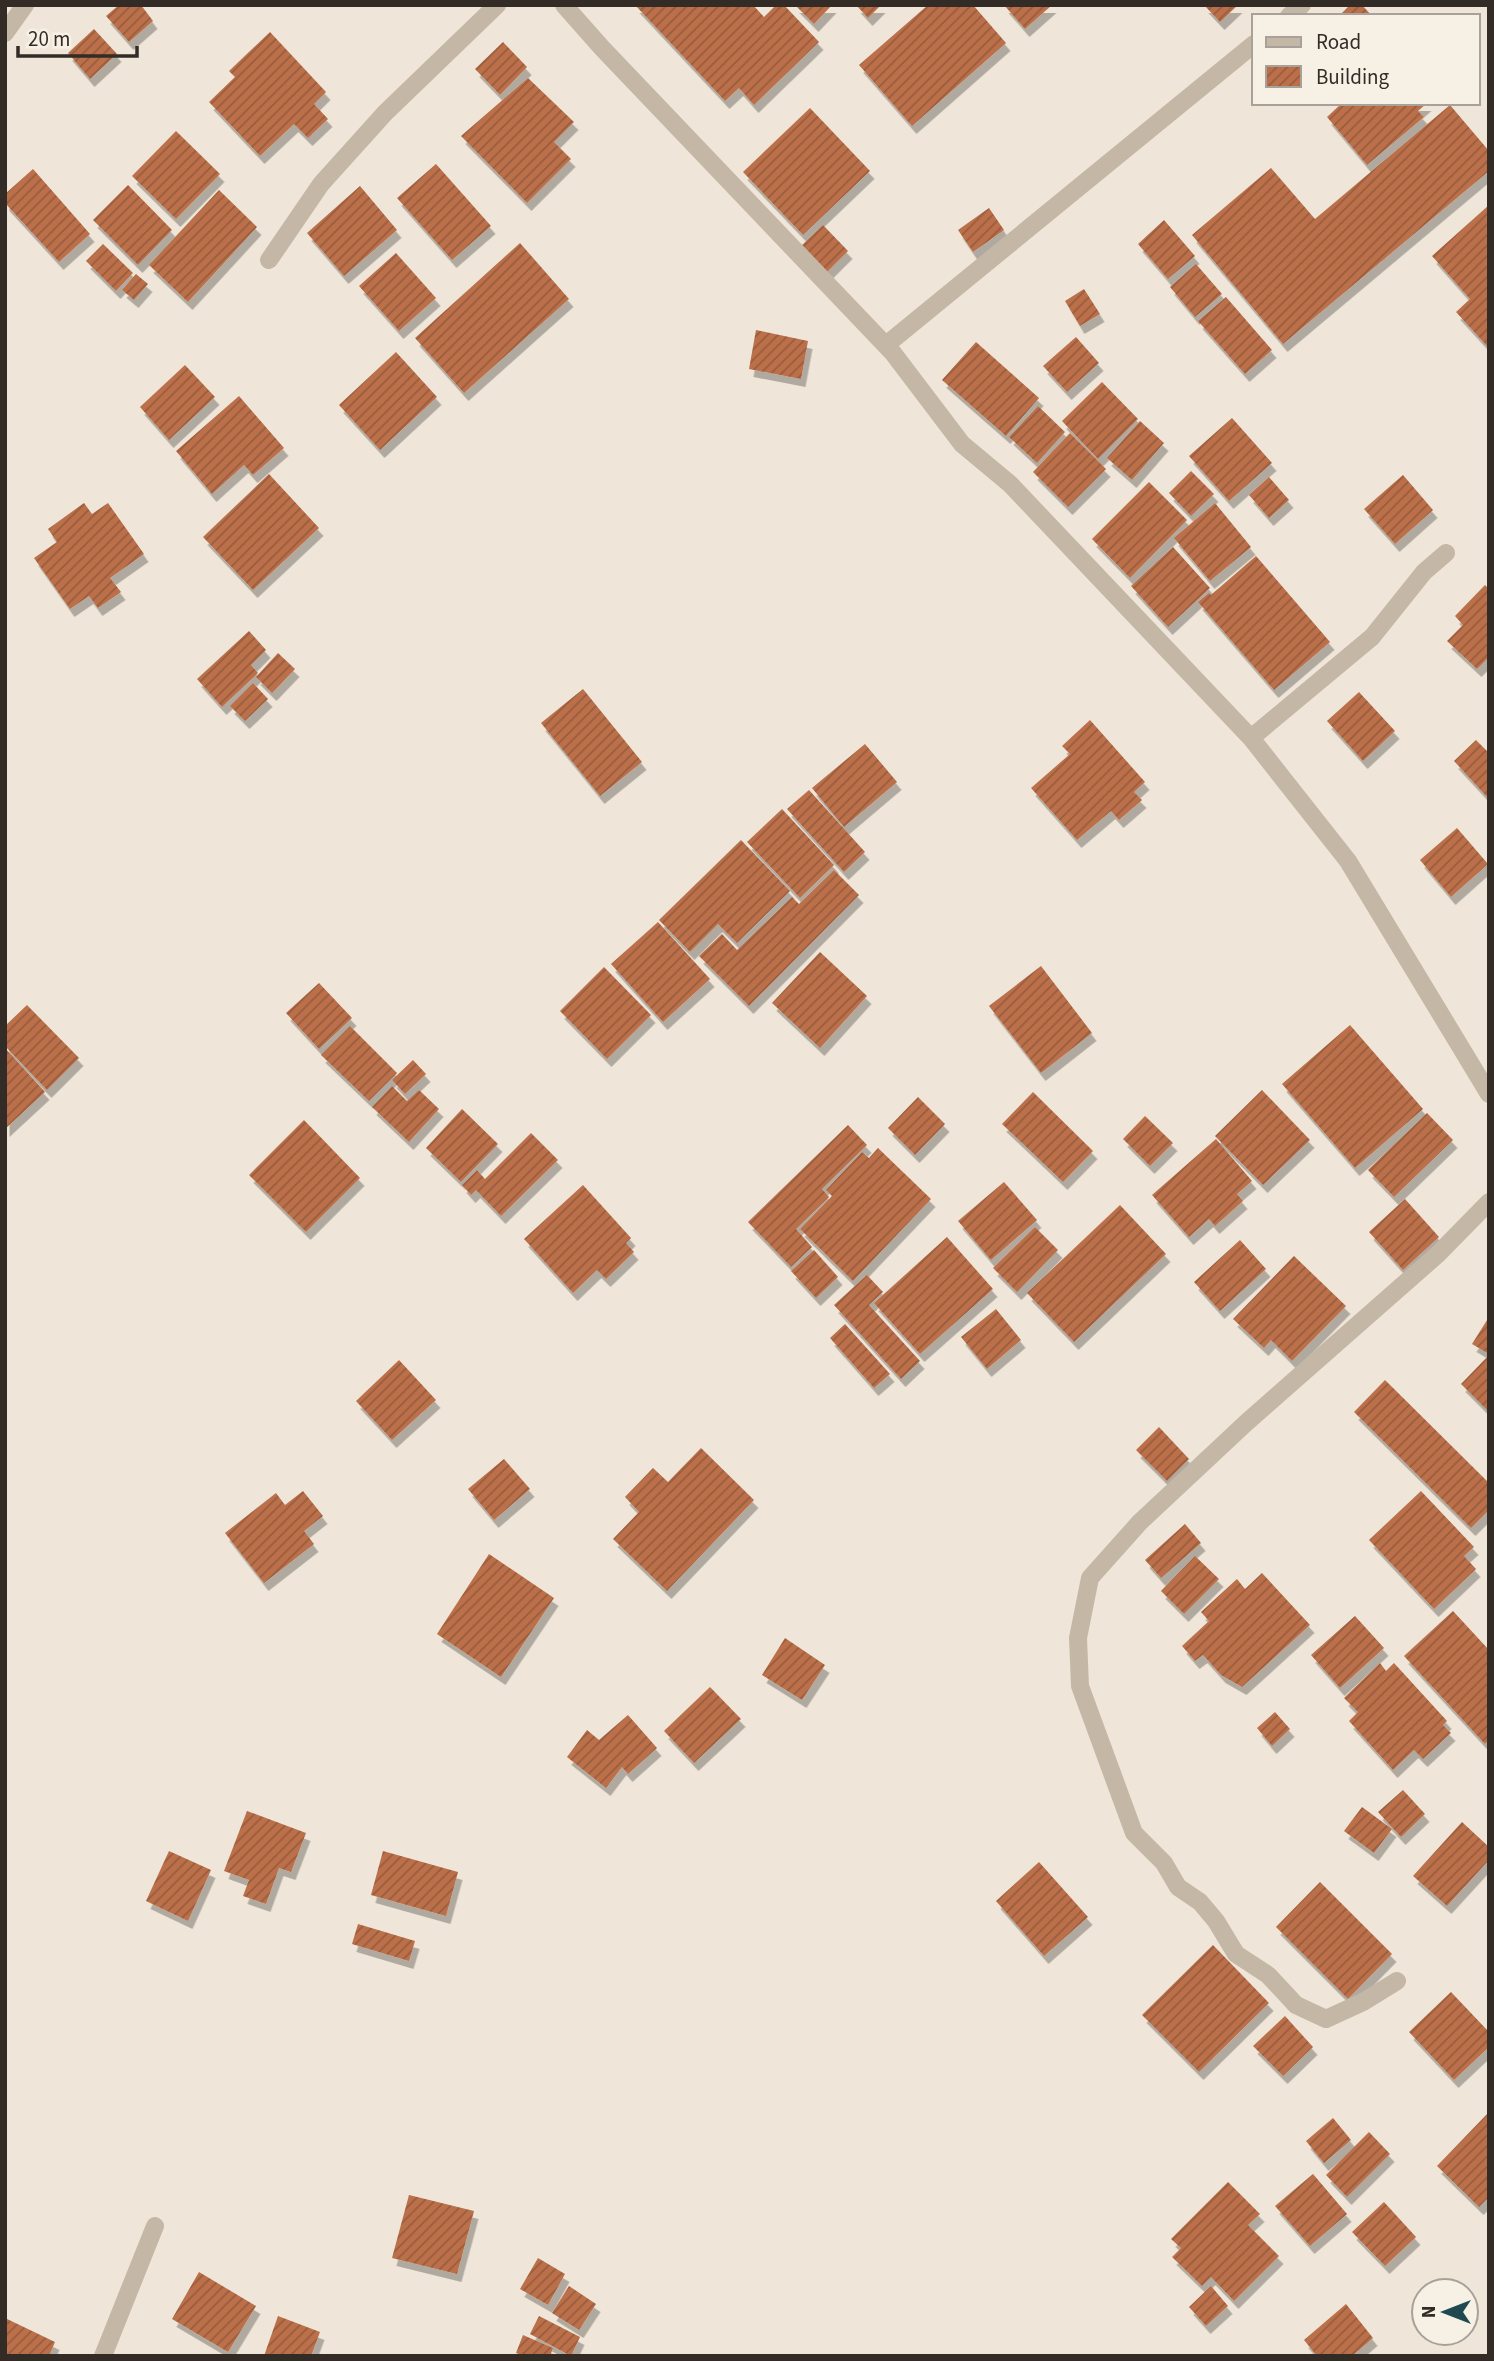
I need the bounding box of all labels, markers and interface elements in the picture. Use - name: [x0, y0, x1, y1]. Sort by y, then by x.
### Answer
- scale bar: [18, 14, 136, 58]
- legend: [1252, 14, 1480, 105]
- text: 20 m: [28, 24, 70, 54]
- text: Road: [1316, 27, 1361, 57]
- text: Building: [1316, 62, 1390, 92]
- north arrow: [1410, 2277, 1480, 2347]
- text: N: [1416, 2306, 1443, 2318]

